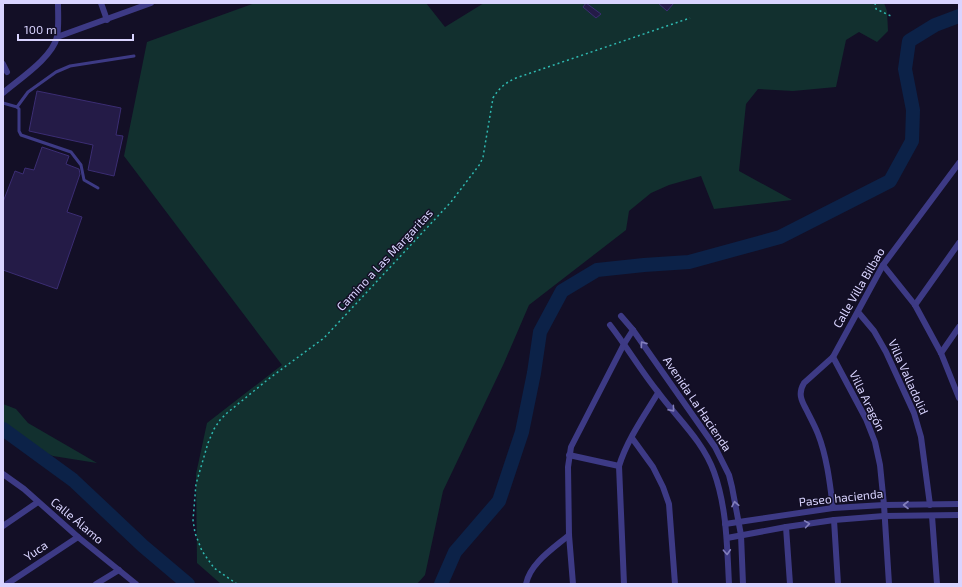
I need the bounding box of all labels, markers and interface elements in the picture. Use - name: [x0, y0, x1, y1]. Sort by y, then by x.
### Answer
- scale bar: [18, 16, 133, 42]
- text: 100 m: [24, 22, 56, 36]
- street label: Camino a Las Margaritas: [333, 205, 435, 313]
- street label: Calle Villa Bilbao: [829, 245, 887, 330]
- street label: Villa Valladolid: [886, 337, 932, 416]
- one-way arrow: [641, 342, 648, 349]
- street label: Avenida La Hacienda: [661, 353, 735, 454]
- street label: Villa Aragón: [847, 368, 889, 433]
- one-way arrow: [667, 404, 674, 411]
- street label: Paseo hacienda: [798, 486, 884, 508]
- street label: Calle Álamo: [48, 494, 107, 546]
- one-way arrow: [731, 501, 740, 507]
- one-way arrow: [903, 501, 909, 509]
- one-way arrow: [803, 520, 810, 529]
- street label: Yuca: [21, 537, 50, 563]
- one-way arrow: [723, 549, 732, 555]

